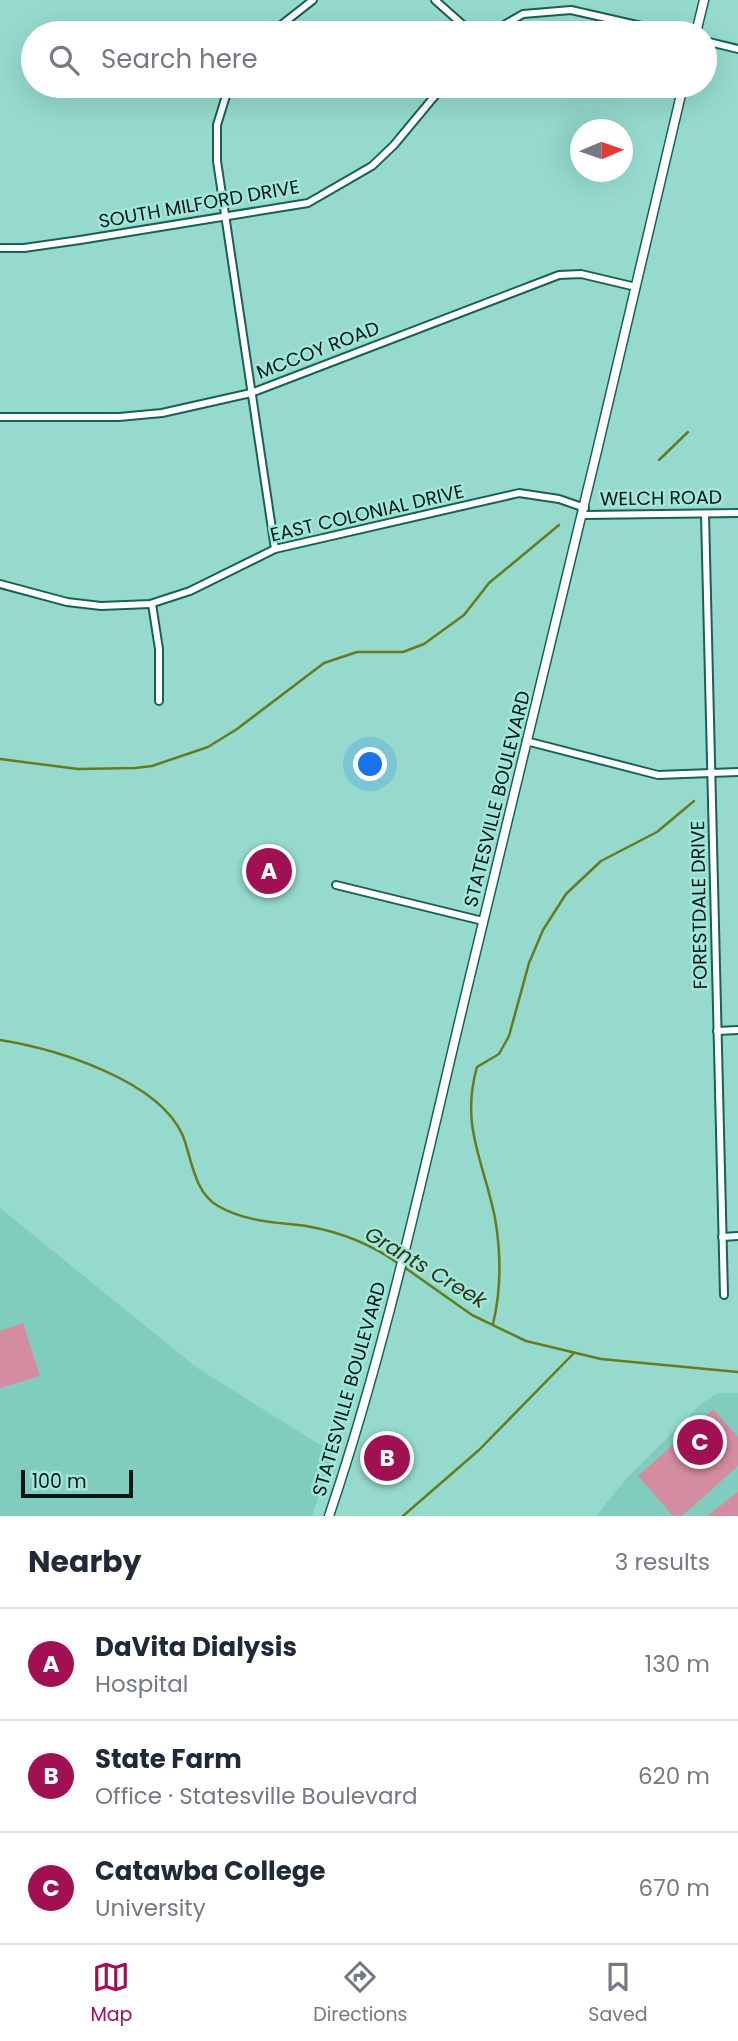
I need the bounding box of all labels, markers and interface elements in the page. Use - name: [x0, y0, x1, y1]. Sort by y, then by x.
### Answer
- search box: [21, 21, 717, 98]
- icon: search: [45, 41, 83, 79]
- text: Search here: [101, 41, 258, 77]
- north arrow: [570, 119, 633, 182]
- street label: SOUTH MILFORD DRIVE: [96, 173, 302, 235]
- street label: MCCOY ROAD: [253, 314, 383, 386]
- street label: EAST COLONIAL DRIVE: [267, 478, 467, 548]
- street label: WELCH ROAD: [600, 483, 722, 513]
- street label: STATESVILLE BOULEVARD: [457, 688, 537, 910]
- your location: [353, 747, 387, 781]
- street label: FORESTDALE DRIVE: [684, 820, 714, 990]
- pin: A: [246, 845, 292, 897]
- water label: Grants Creek: [360, 1219, 493, 1315]
- street label: STATESVILLE BOULEVARD: [307, 1279, 391, 1499]
- pin: C: [677, 1416, 723, 1468]
- pin: B: [364, 1432, 410, 1484]
- scale bar: [21, 1467, 133, 1499]
- text: 100 m: [32, 1468, 87, 1495]
- text: Nearby: [28, 1540, 142, 1583]
- text: 3 results: [615, 1546, 710, 1578]
- text: DaVita Dialysis: [95, 1629, 297, 1665]
- text: A: [43, 1648, 59, 1680]
- text: 130 m: [645, 1648, 710, 1680]
- text: Hospital: [95, 1668, 188, 1700]
- text: State Farm: [95, 1741, 242, 1777]
- text: B: [43, 1760, 59, 1792]
- text: 620 m: [638, 1760, 710, 1792]
- text: Office · Statesville Boulevard: [95, 1780, 418, 1812]
- text: Catawba College: [95, 1853, 325, 1889]
- text: C: [42, 1872, 60, 1904]
- text: 670 m: [639, 1872, 710, 1904]
- text: University: [95, 1892, 206, 1924]
- tab: Map: [90, 1958, 132, 2029]
- tab: Directions: [313, 1958, 408, 2029]
- tab: Saved: [588, 1958, 648, 2029]

